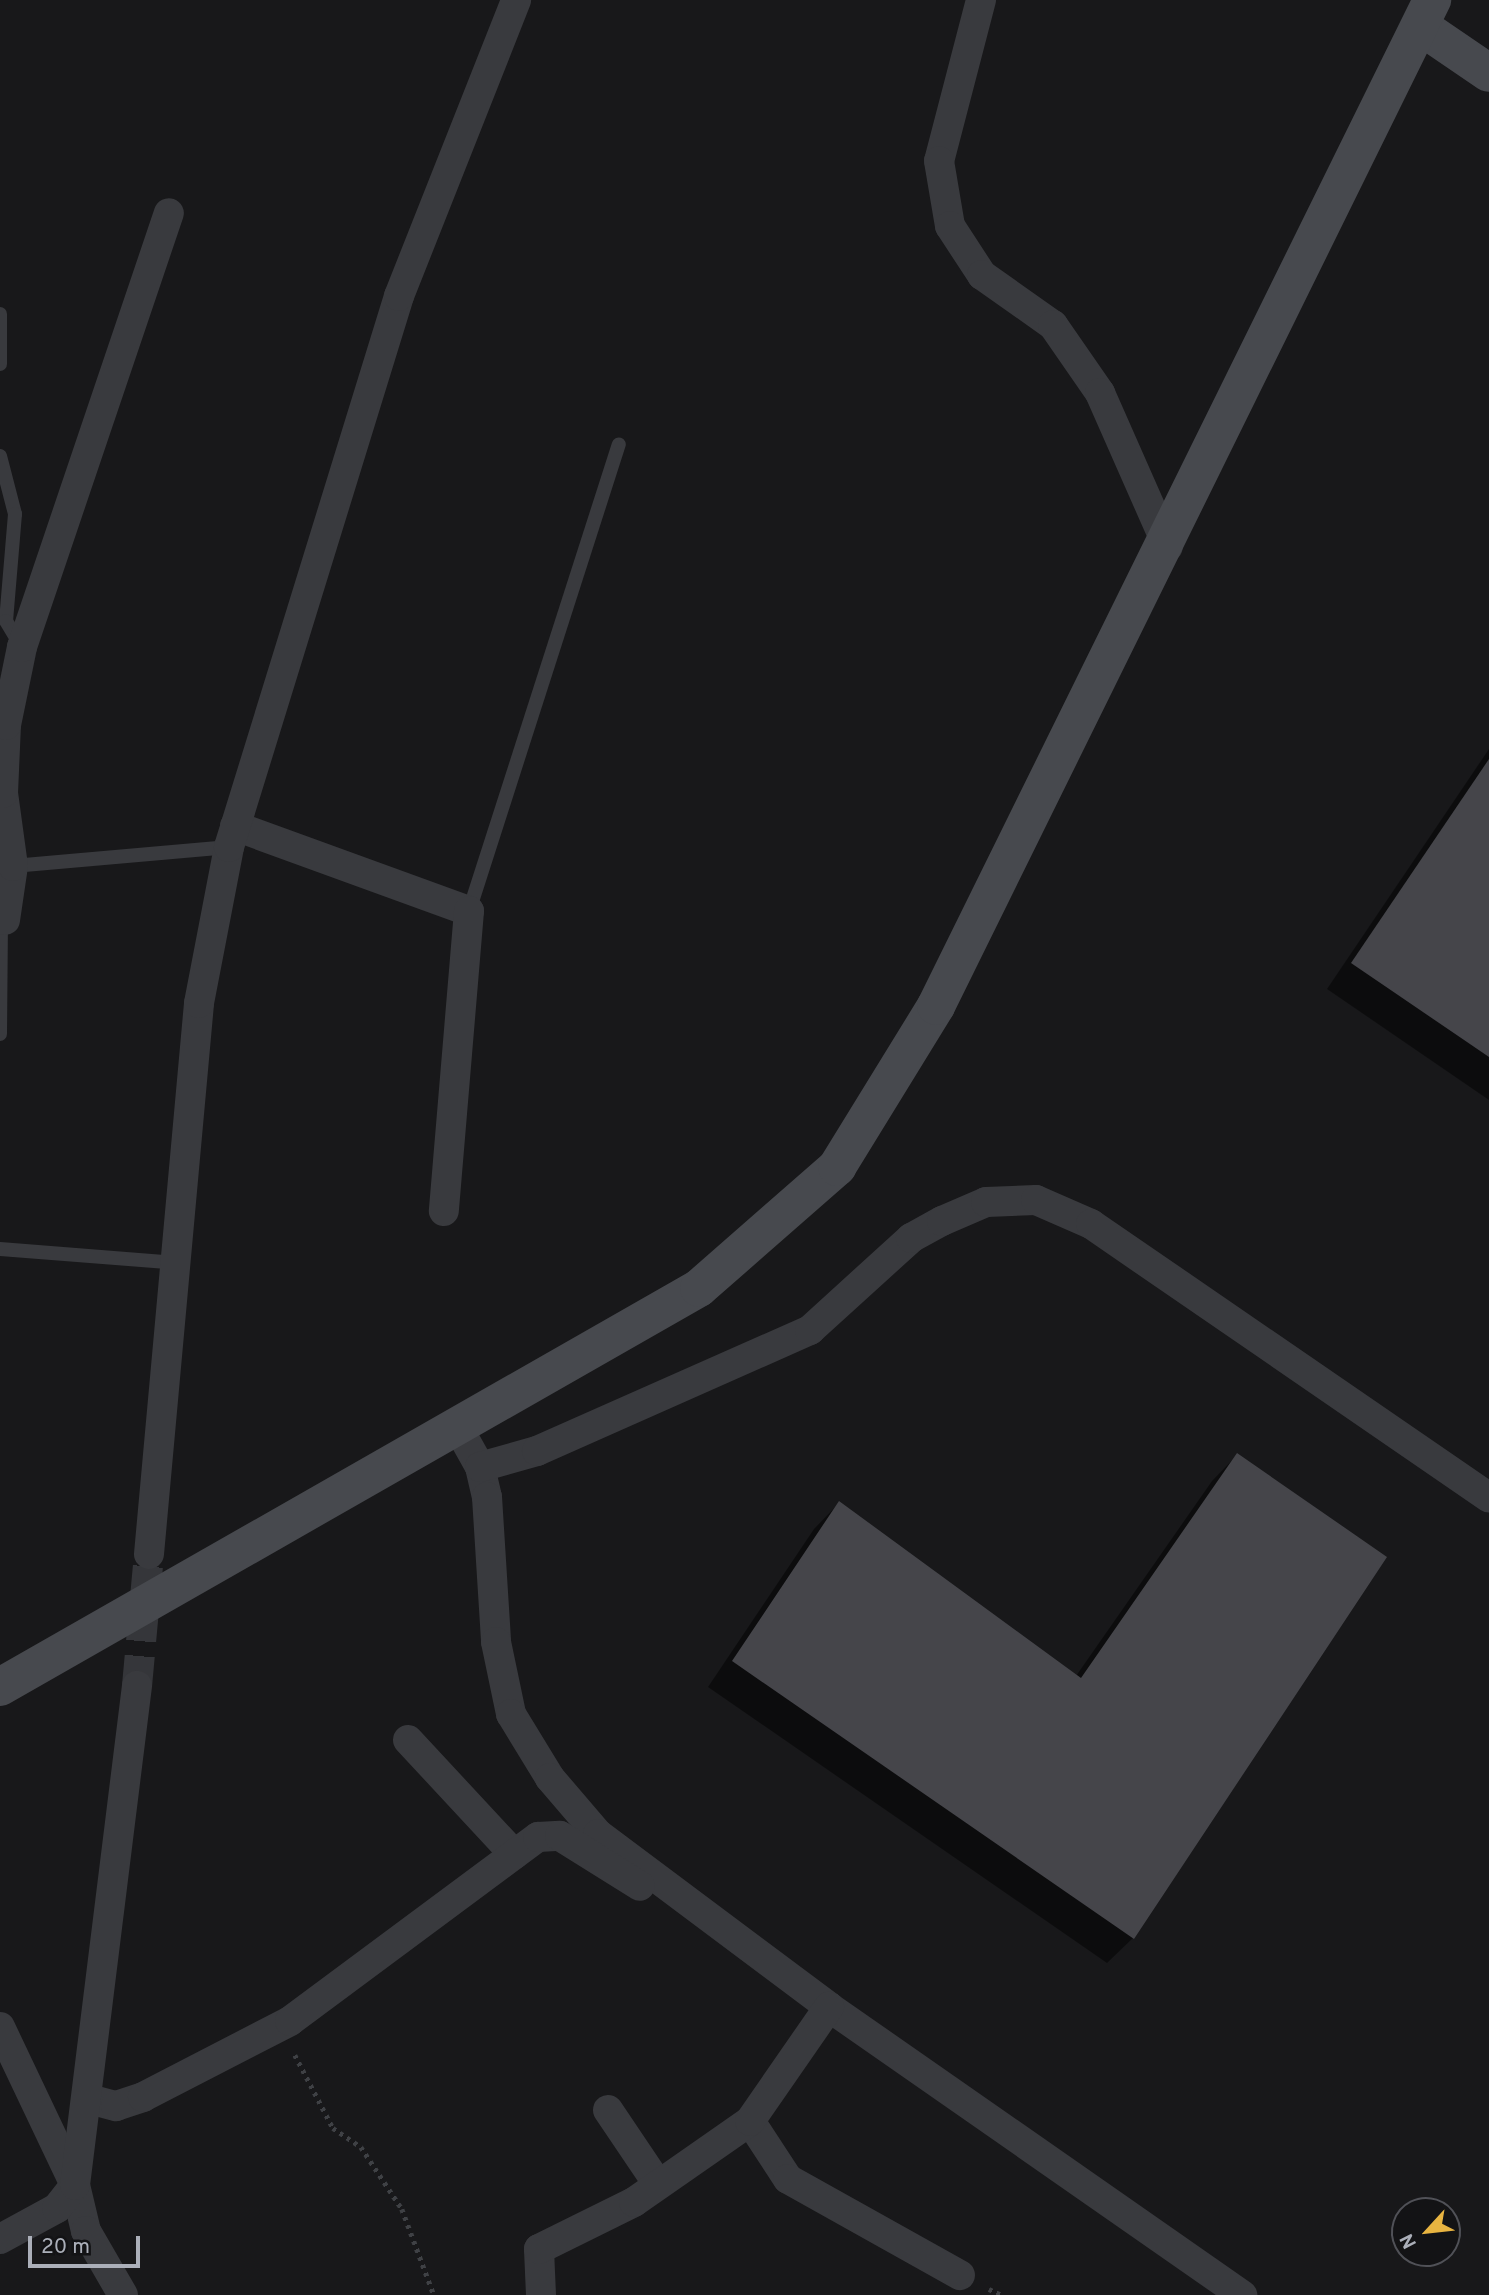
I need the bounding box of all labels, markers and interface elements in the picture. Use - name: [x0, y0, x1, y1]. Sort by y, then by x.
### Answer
- north arrow: [1391, 2197, 1461, 2267]
- scale bar: [32, 2222, 144, 2266]
- text: N: [1395, 2229, 1423, 2252]
- text: 20 m: [41, 2234, 90, 2261]

